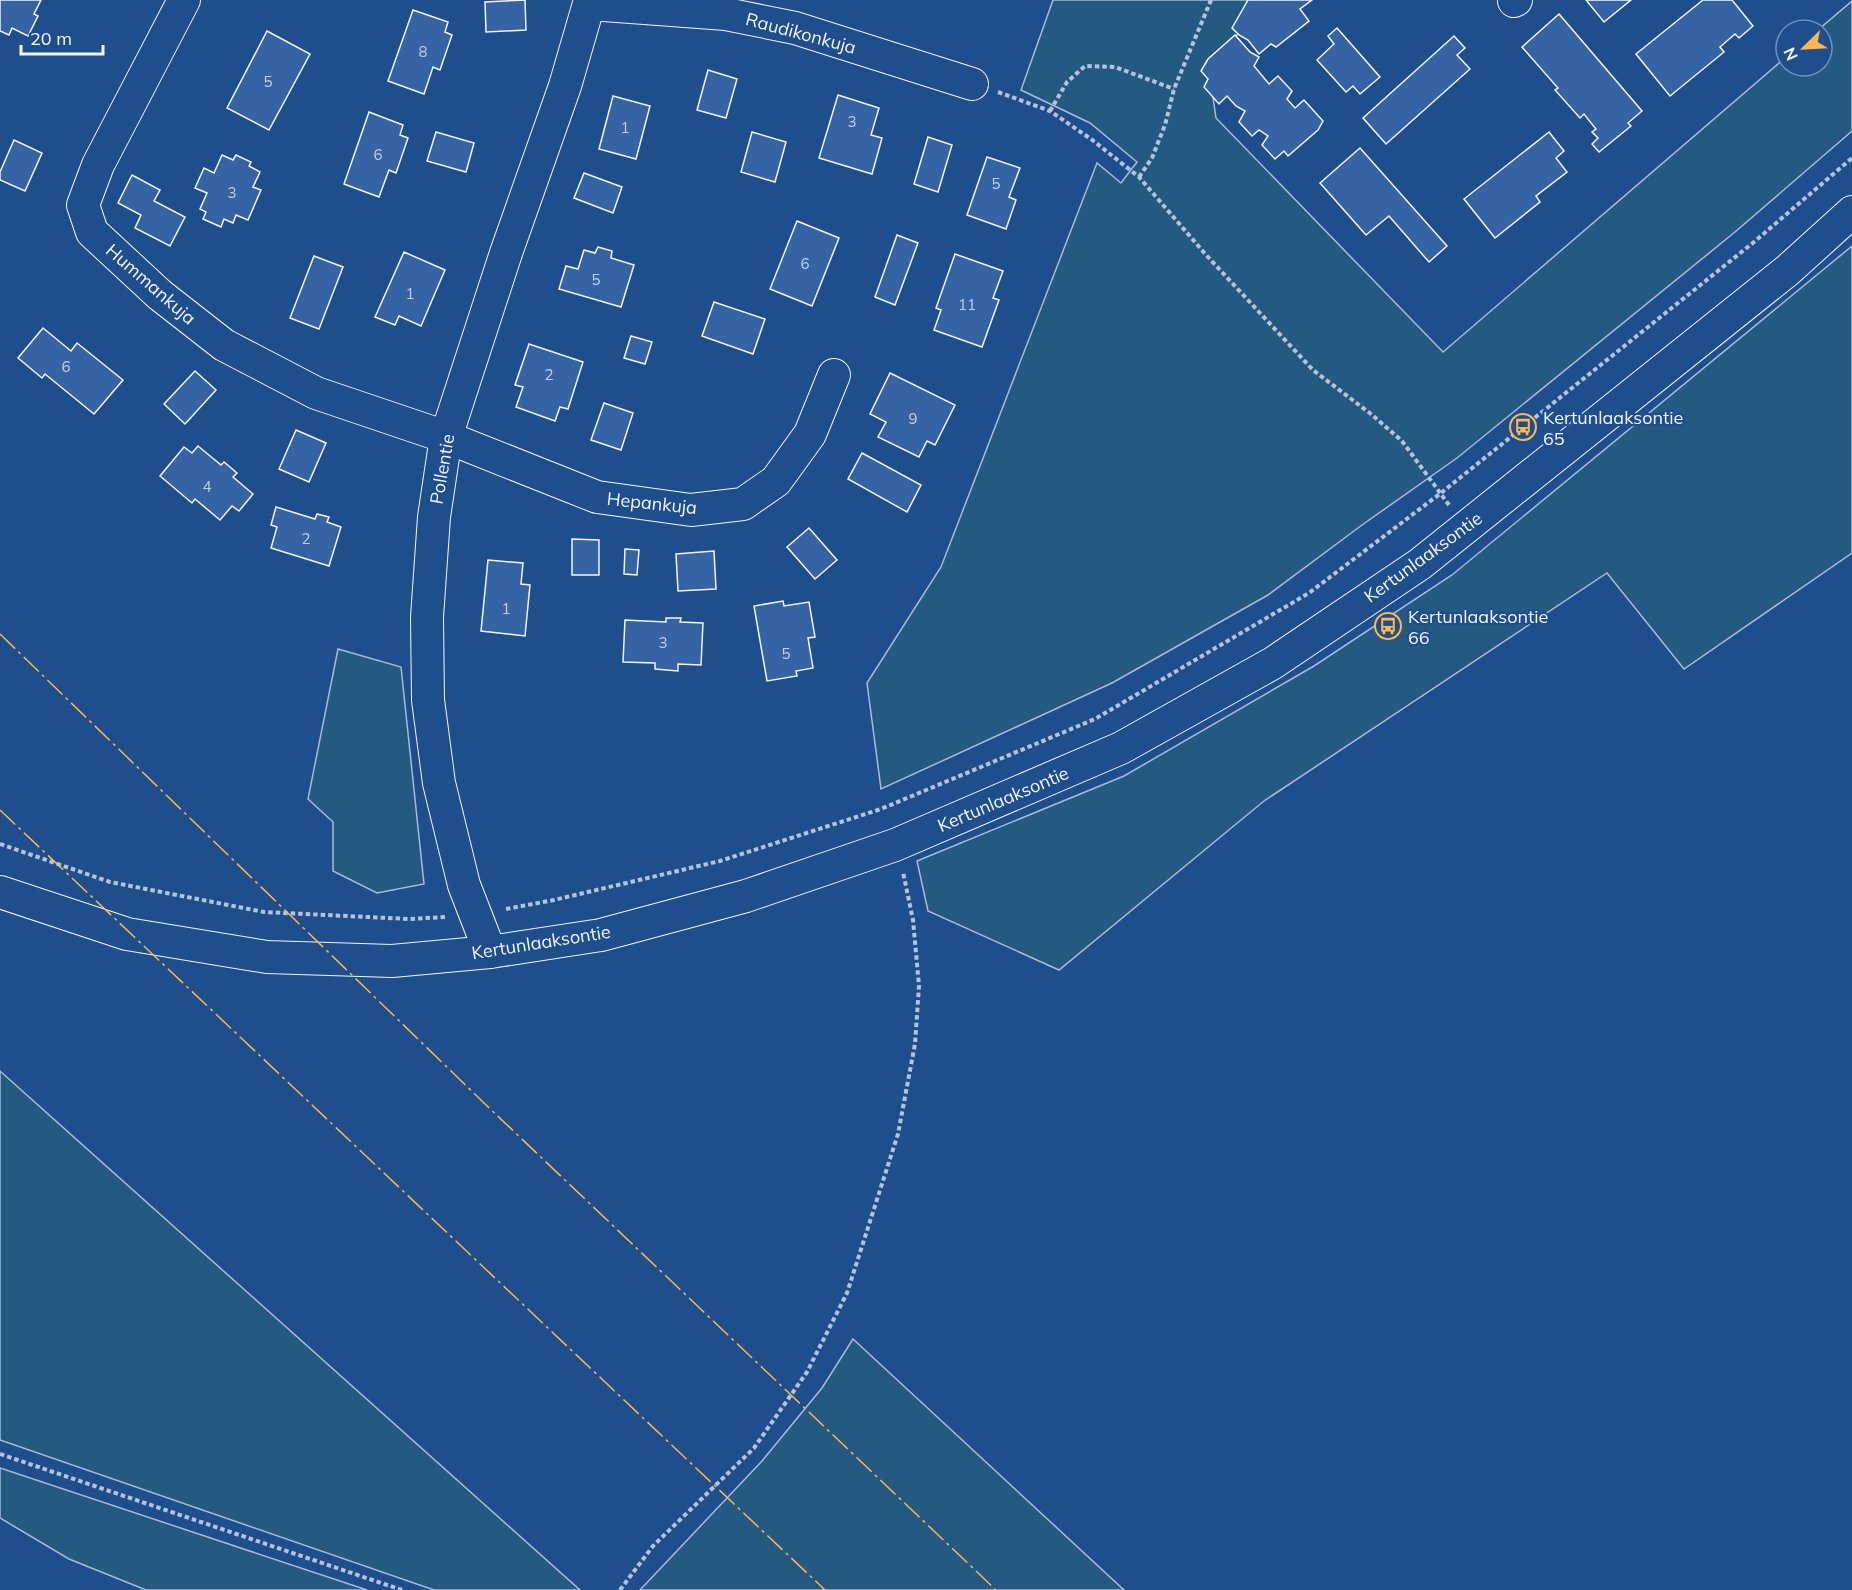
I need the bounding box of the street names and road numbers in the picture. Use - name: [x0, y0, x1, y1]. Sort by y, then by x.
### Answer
- street label: Raudikonkuja: [743, 7, 859, 59]
- street label: Hummankuja: [101, 239, 201, 329]
- street label: Pollentie: [425, 432, 459, 506]
- street label: Hepankuja: [606, 487, 698, 519]
- street label: Kertunlaaksontie: [1359, 506, 1487, 608]
- street label: Kertunlaaksontie: [934, 761, 1072, 837]
- street label: Kertunlaaksontie: [470, 920, 612, 964]

